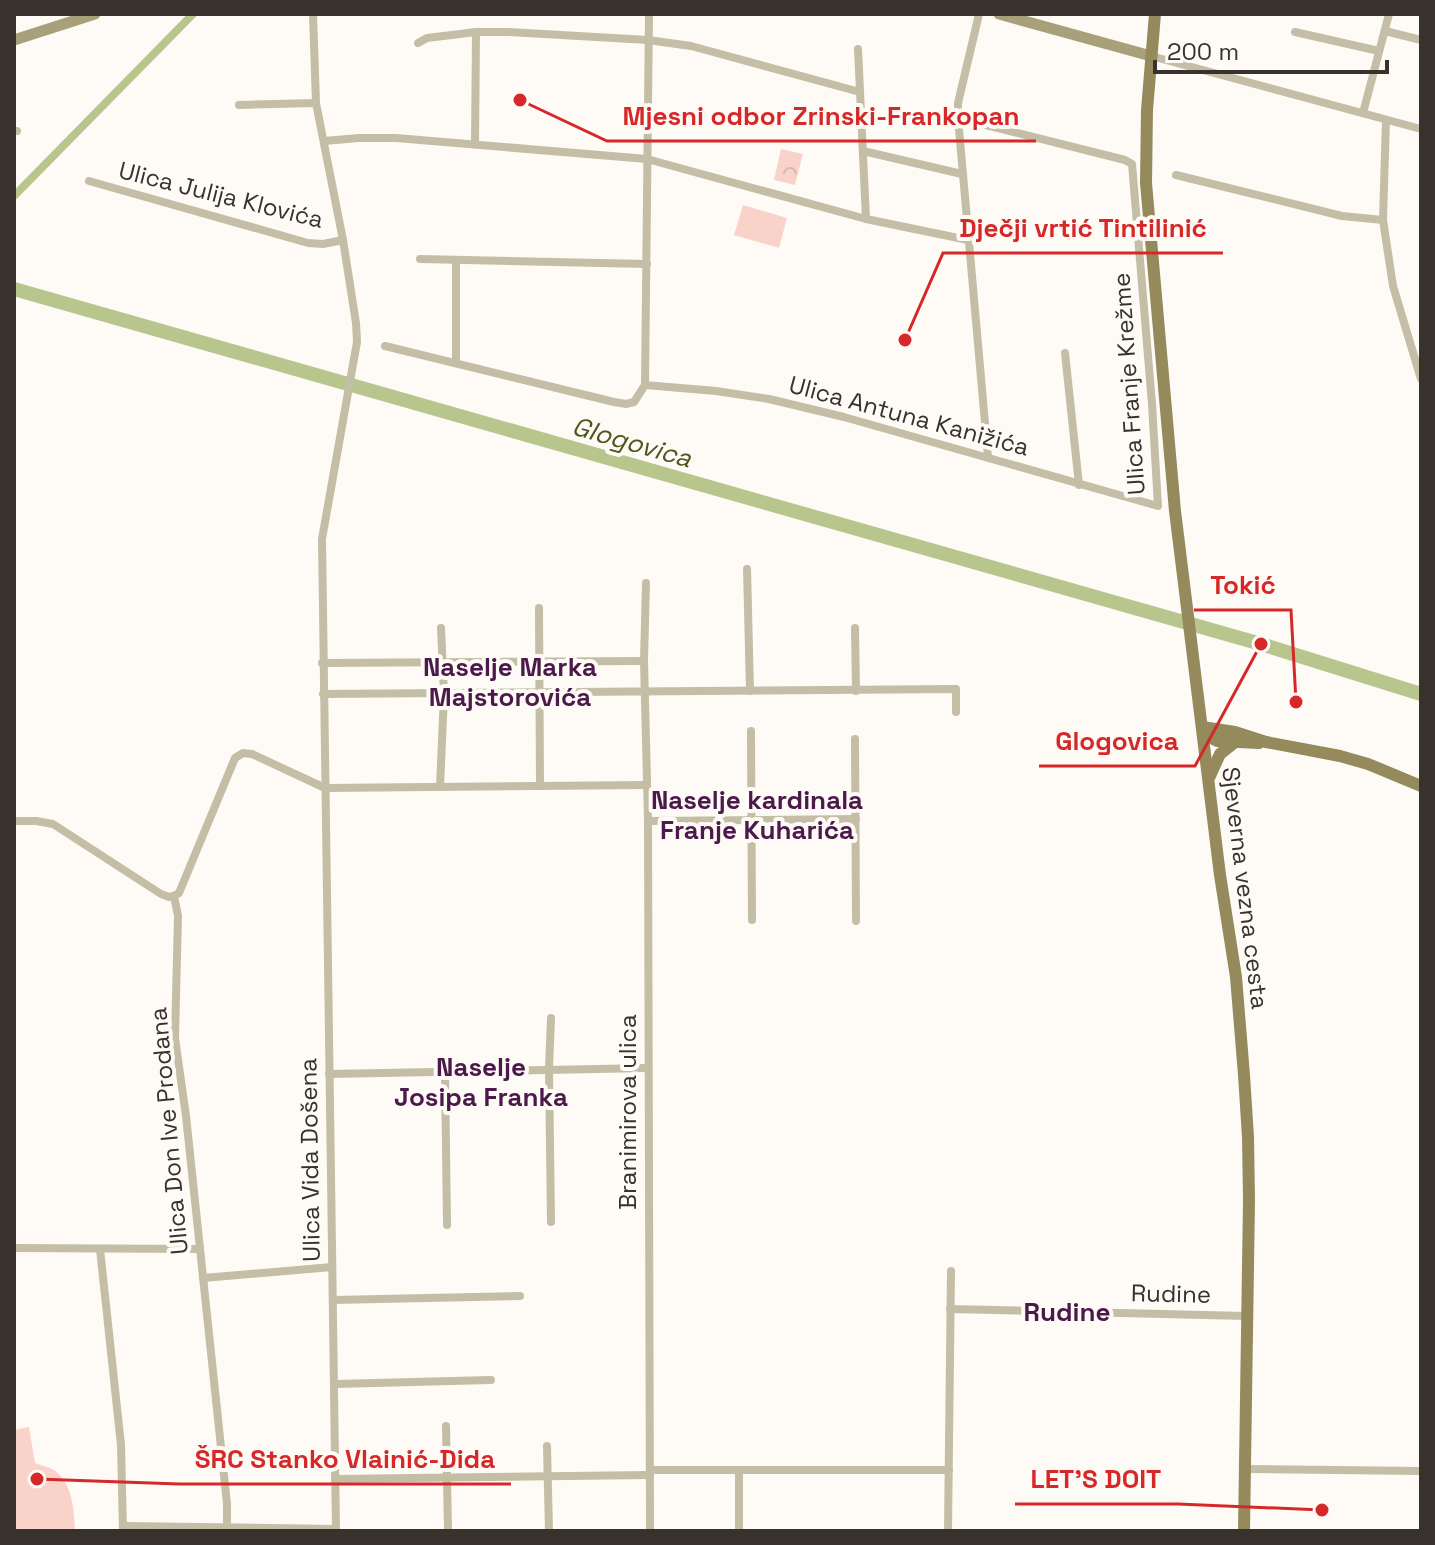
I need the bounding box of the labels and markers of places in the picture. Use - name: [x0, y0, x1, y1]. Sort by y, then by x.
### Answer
- callout: Mjesni odbor Zrinski-Frankopan: [607, 91, 1036, 141]
- callout: Dječji vrtić Tintilinić: [943, 203, 1223, 253]
- callout: Tokić: [1194, 560, 1291, 610]
- callout: Glogovica: [1039, 716, 1195, 766]
- callout: ŠRC Stanko Vlainić-Dida: [179, 1434, 511, 1484]
- callout: LET'S DOIT: [1015, 1454, 1178, 1504]

